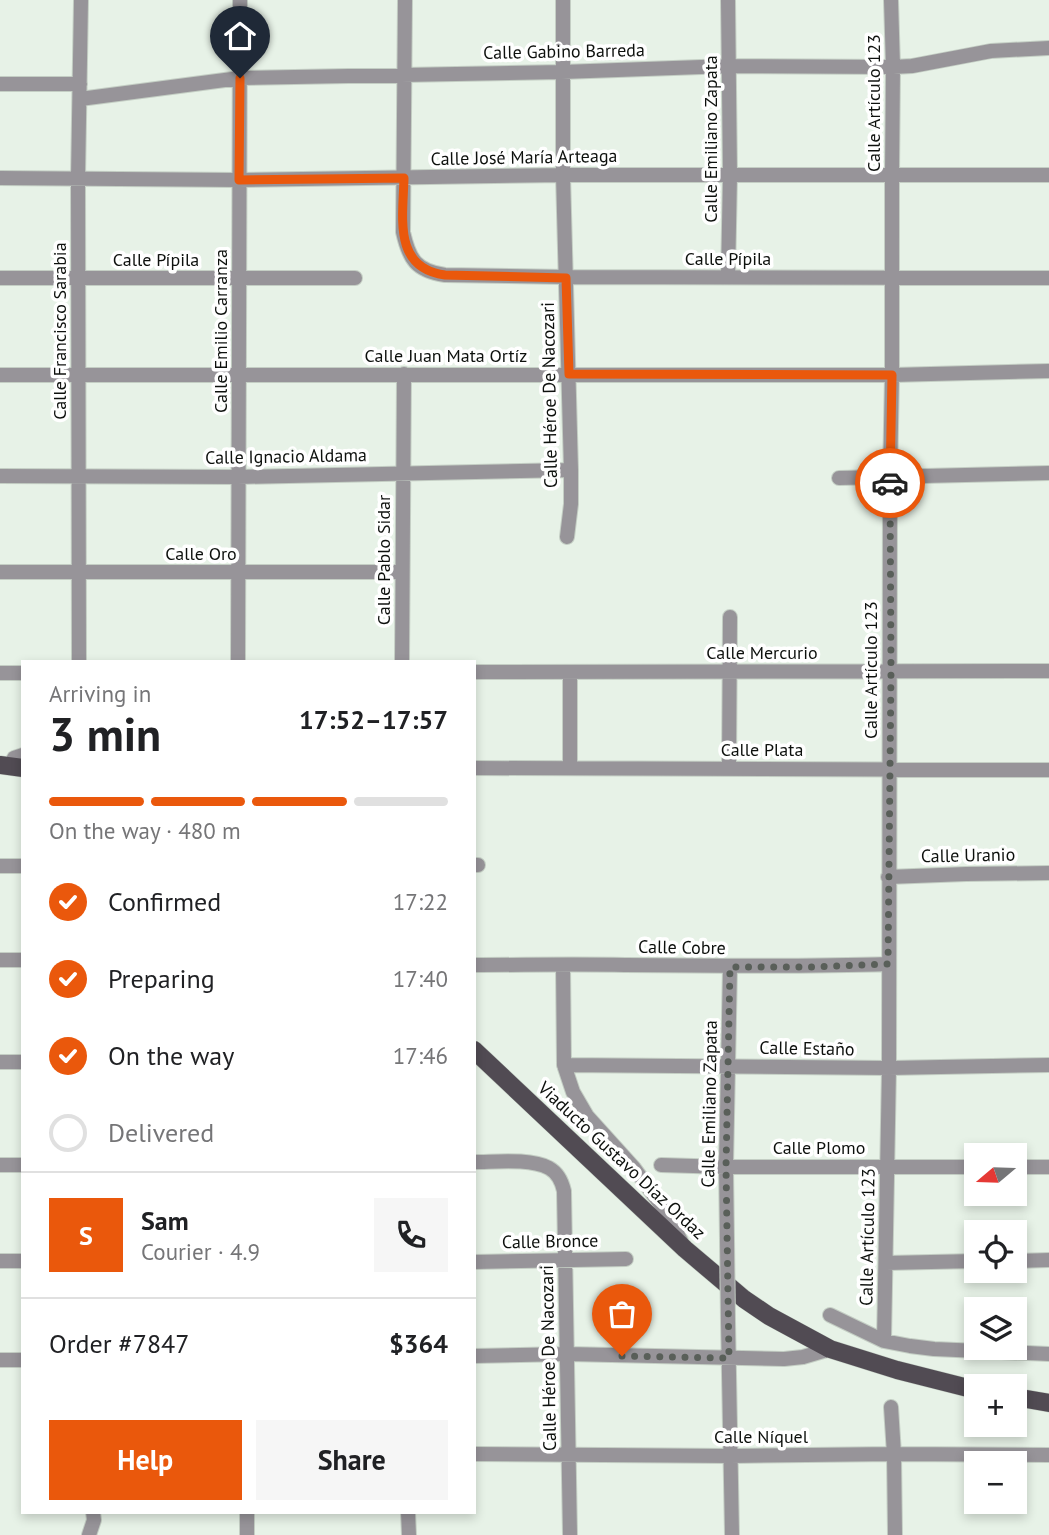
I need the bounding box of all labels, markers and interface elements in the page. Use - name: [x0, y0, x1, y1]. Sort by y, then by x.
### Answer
- pin: [210, 6, 270, 78]
- icon: home: [221, 17, 259, 55]
- street label: Calle Artículo 123: [862, 34, 885, 172]
- street label: Calle Gabino Barreda: [483, 38, 645, 64]
- street label: Calle Emiliano Zapata: [699, 55, 722, 223]
- street label: Calle José María Arteaga: [430, 144, 618, 170]
- street label: Calle Francisco Sarabia: [48, 242, 71, 420]
- street label: Calle Pípila: [685, 247, 771, 270]
- street label: Calle Pípila: [113, 248, 199, 271]
- street label: Calle Emilio Carranza: [209, 249, 232, 413]
- street label: Calle Héroe De Nacozari: [536, 302, 562, 488]
- street label: Calle Juan Mata Ortíz: [365, 344, 527, 367]
- street label: Calle Ignacio Aldama: [205, 443, 367, 469]
- courier: [855, 448, 925, 518]
- icon: car: [871, 464, 909, 502]
- street label: Calle Pablo Sidar: [372, 495, 395, 625]
- street label: Calle Oro: [165, 542, 237, 565]
- street label: Calle Artículo 123: [859, 601, 882, 739]
- street label: Calle Mercurio: [706, 641, 818, 664]
- text: Arriving in: [49, 679, 151, 708]
- text: 17:52–17:57: [299, 703, 448, 736]
- text: 3 min: [49, 704, 161, 764]
- street label: Calle Plata: [721, 738, 803, 761]
- text: On the way · 480 m: [49, 816, 241, 845]
- street label: Calle Uranio: [921, 843, 1015, 867]
- icon: check: [49, 883, 87, 921]
- text: Confirmed: [108, 885, 221, 918]
- text: 17:22: [393, 887, 448, 916]
- street label: Calle Cobre: [638, 935, 726, 959]
- icon: check: [49, 960, 87, 998]
- text: Preparing: [108, 962, 215, 995]
- text: 17:40: [393, 964, 448, 993]
- street label: Calle Emiliano Zapata: [696, 1020, 722, 1188]
- street label: Calle Estaño: [759, 1036, 855, 1060]
- icon: check: [49, 1037, 87, 1075]
- text: On the way: [108, 1039, 234, 1072]
- text: 17:46: [393, 1041, 448, 1070]
- street label: Viaducto Gustavo Díaz Ordaz: [533, 1076, 711, 1244]
- text: Delivered: [108, 1116, 214, 1149]
- street label: Calle Plomo: [773, 1136, 865, 1159]
- north arrow: [964, 1143, 1027, 1206]
- map controls: [964, 1143, 1027, 1514]
- street label: Calle Artículo 123: [854, 1168, 880, 1306]
- button: phone: [374, 1198, 448, 1272]
- text: Sam: [141, 1204, 189, 1237]
- text: S: [79, 1219, 93, 1252]
- button: locate: [964, 1220, 1027, 1283]
- street label: Calle Bronce: [502, 1229, 598, 1253]
- text: Courier · 4.9: [141, 1237, 260, 1266]
- street label: Calle Héroe De Nacozari: [535, 1265, 561, 1451]
- pin: [592, 1284, 652, 1356]
- icon: bag: [603, 1295, 641, 1333]
- button: layers: [964, 1297, 1027, 1360]
- text: Order #7847: [49, 1327, 189, 1360]
- text: $364: [389, 1327, 448, 1360]
- button: +: [964, 1374, 1027, 1437]
- button: Help: [49, 1420, 242, 1500]
- button: Share: [256, 1420, 448, 1500]
- street label: Calle Níquel: [714, 1425, 809, 1448]
- button: −: [964, 1451, 1027, 1514]

